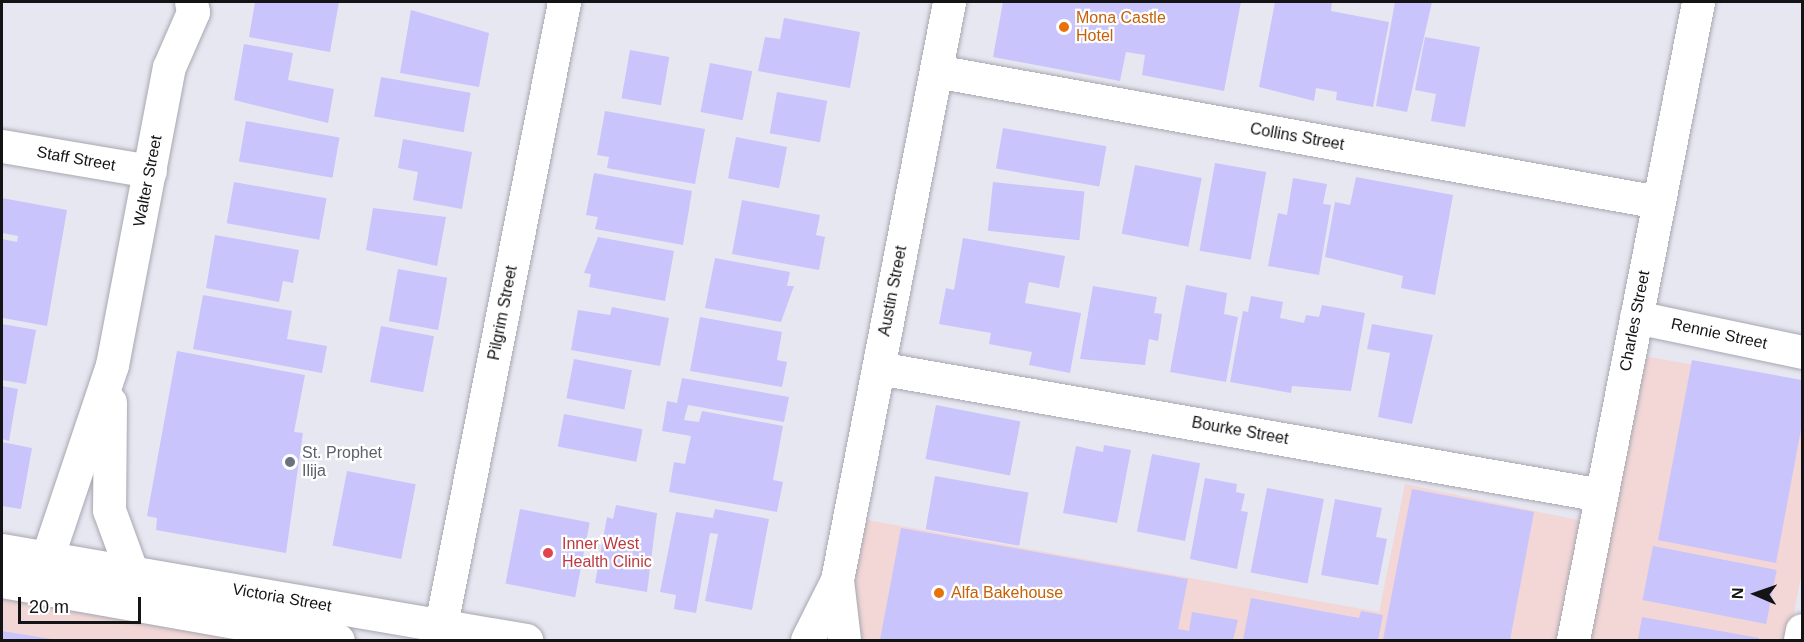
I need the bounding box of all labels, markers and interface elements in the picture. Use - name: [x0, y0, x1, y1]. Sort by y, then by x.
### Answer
- place label: Mona Castle Hotel: [1076, 8, 1166, 46]
- marker: Mona Castle Hotel: [1057, 20, 1071, 34]
- street label: Collins Street: [1248, 119, 1346, 155]
- street label: Walter Street: [130, 134, 166, 228]
- street label: Staff Street: [35, 143, 117, 175]
- street label: Austin Street: [875, 244, 911, 338]
- street label: Pilgrim Street: [484, 264, 522, 362]
- street label: Charles Street: [1616, 269, 1654, 373]
- street label: Rennie Street: [1669, 314, 1769, 354]
- street label: Bourke Street: [1190, 413, 1290, 449]
- place label: St. Prophet Ilija: [302, 443, 382, 481]
- marker: St. Prophet Ilija: [283, 455, 297, 469]
- place label: Inner West Health Clinic: [562, 534, 652, 572]
- marker: Inner West Health Clinic: [539, 544, 557, 562]
- north arrow: [1726, 564, 1786, 624]
- street label: Victoria Street: [231, 580, 333, 616]
- place label: Alfa Bakehouse: [951, 583, 1063, 603]
- scale bar: [21, 585, 144, 623]
- marker: Alfa Bakehouse: [932, 586, 946, 600]
- text: N: [1729, 587, 1746, 599]
- text: 20 m: [29, 597, 69, 617]

